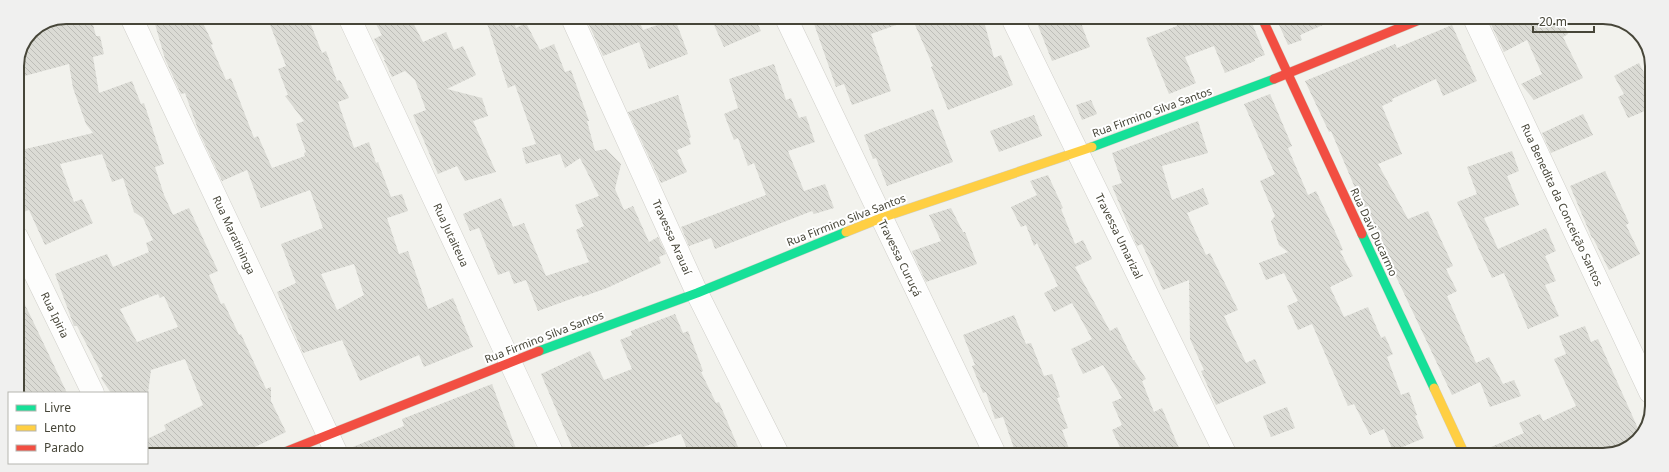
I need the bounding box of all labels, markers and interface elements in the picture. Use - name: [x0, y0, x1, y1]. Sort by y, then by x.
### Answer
- scale bar: [1533, 8, 1594, 34]
- text: 20 m: [1539, 13, 1567, 30]
- street label: Rua Firmino Silva Santos: [1090, 83, 1214, 140]
- street label: Rua Benedita da Conceição Santos: [1518, 121, 1607, 289]
- street label: Rua Davi Ducarmo: [1347, 185, 1402, 279]
- street label: Rua Firmino Silva Santos: [784, 190, 908, 249]
- street label: Travessa Umarizal: [1092, 190, 1147, 281]
- street label: Rua Maratininga: [210, 193, 259, 277]
- street label: Travessa Arauaí: [649, 197, 696, 278]
- street label: Rua Jutaiteua: [430, 201, 473, 269]
- street label: Travessa Curuçá: [875, 217, 926, 299]
- street label: Rua Ipiria: [38, 289, 73, 340]
- street label: Rua Firmino Silva Santos: [482, 307, 606, 366]
- legend: [8, 392, 148, 464]
- text: Livre: [44, 399, 71, 416]
- text: Lento: [44, 419, 76, 436]
- text: Parado: [44, 439, 84, 456]

